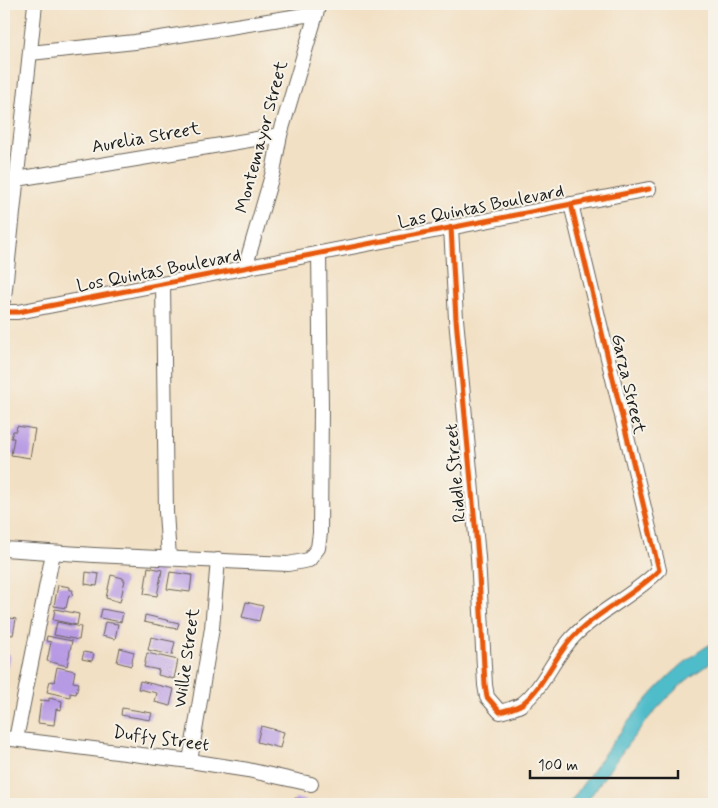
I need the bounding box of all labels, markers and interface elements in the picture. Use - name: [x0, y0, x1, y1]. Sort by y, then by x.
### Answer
- street label: Montemayor Street: [230, 58, 294, 216]
- street label: Aurelia Street: [90, 117, 202, 159]
- street label: Las Quintas Boulevard: [396, 179, 566, 235]
- street label: Los Quintas Boulevard: [75, 243, 243, 299]
- street label: Garza Street: [605, 332, 651, 437]
- street label: Riddle Street: [440, 422, 472, 524]
- street label: Willie Street: [168, 606, 206, 709]
- street label: Duffy Street: [111, 720, 211, 758]
- scale bar: [530, 748, 678, 780]
- text: 100 m: [538, 756, 578, 776]

